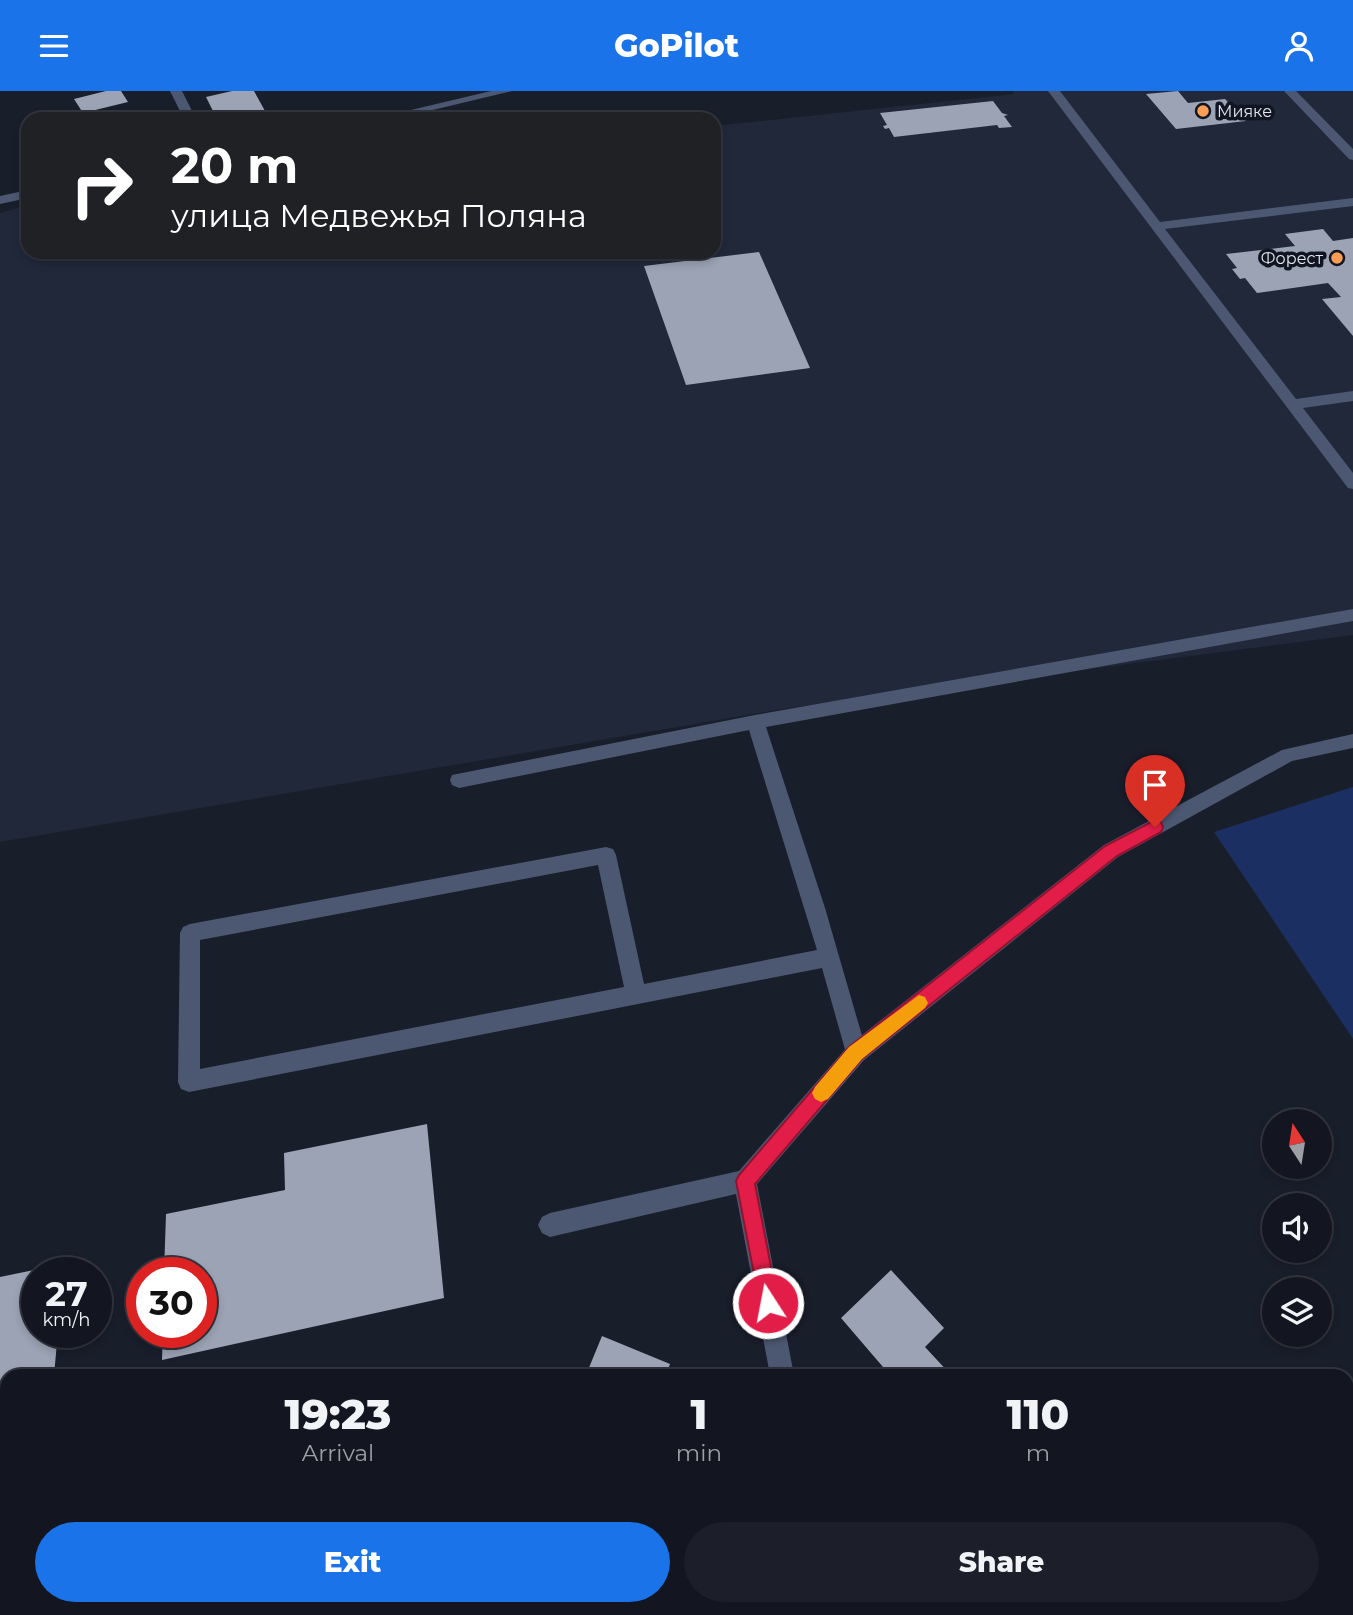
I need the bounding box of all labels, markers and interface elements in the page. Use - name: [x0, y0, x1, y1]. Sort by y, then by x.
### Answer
- text: GoPilot: [614, 26, 739, 65]
- icon: menu: [35, 27, 73, 65]
- icon: person: [1280, 27, 1318, 65]
- place label: Мияке: [1217, 102, 1272, 121]
- marker: Мияке: [1195, 103, 1211, 119]
- text: 20 m: [171, 136, 298, 195]
- icon: right: [56, 140, 147, 231]
- text: улица Медвежья Поляна: [171, 196, 587, 235]
- place label: Форест: [1261, 249, 1323, 268]
- marker: Форест: [1329, 250, 1345, 266]
- pin: [1125, 755, 1185, 827]
- icon: arrive: [1136, 766, 1174, 804]
- north arrow: [1262, 1109, 1332, 1179]
- map controls: [1262, 1109, 1332, 1347]
- button: sound: [1262, 1193, 1332, 1263]
- speed limit sign: 30: [126, 1257, 217, 1348]
- position arrow: [731, 1266, 805, 1340]
- text: 27: [45, 1272, 88, 1315]
- button: layers: [1262, 1277, 1332, 1347]
- text: km/h: [42, 1309, 91, 1331]
- text: 19:23: [285, 1388, 391, 1440]
- text: 1: [690, 1388, 707, 1440]
- text: 110: [1007, 1388, 1069, 1440]
- text: Arrival: [302, 1439, 374, 1467]
- text: min: [676, 1439, 722, 1467]
- text: m: [1026, 1439, 1050, 1467]
- button: Exit: [35, 1522, 670, 1602]
- button: Share: [684, 1522, 1319, 1602]

